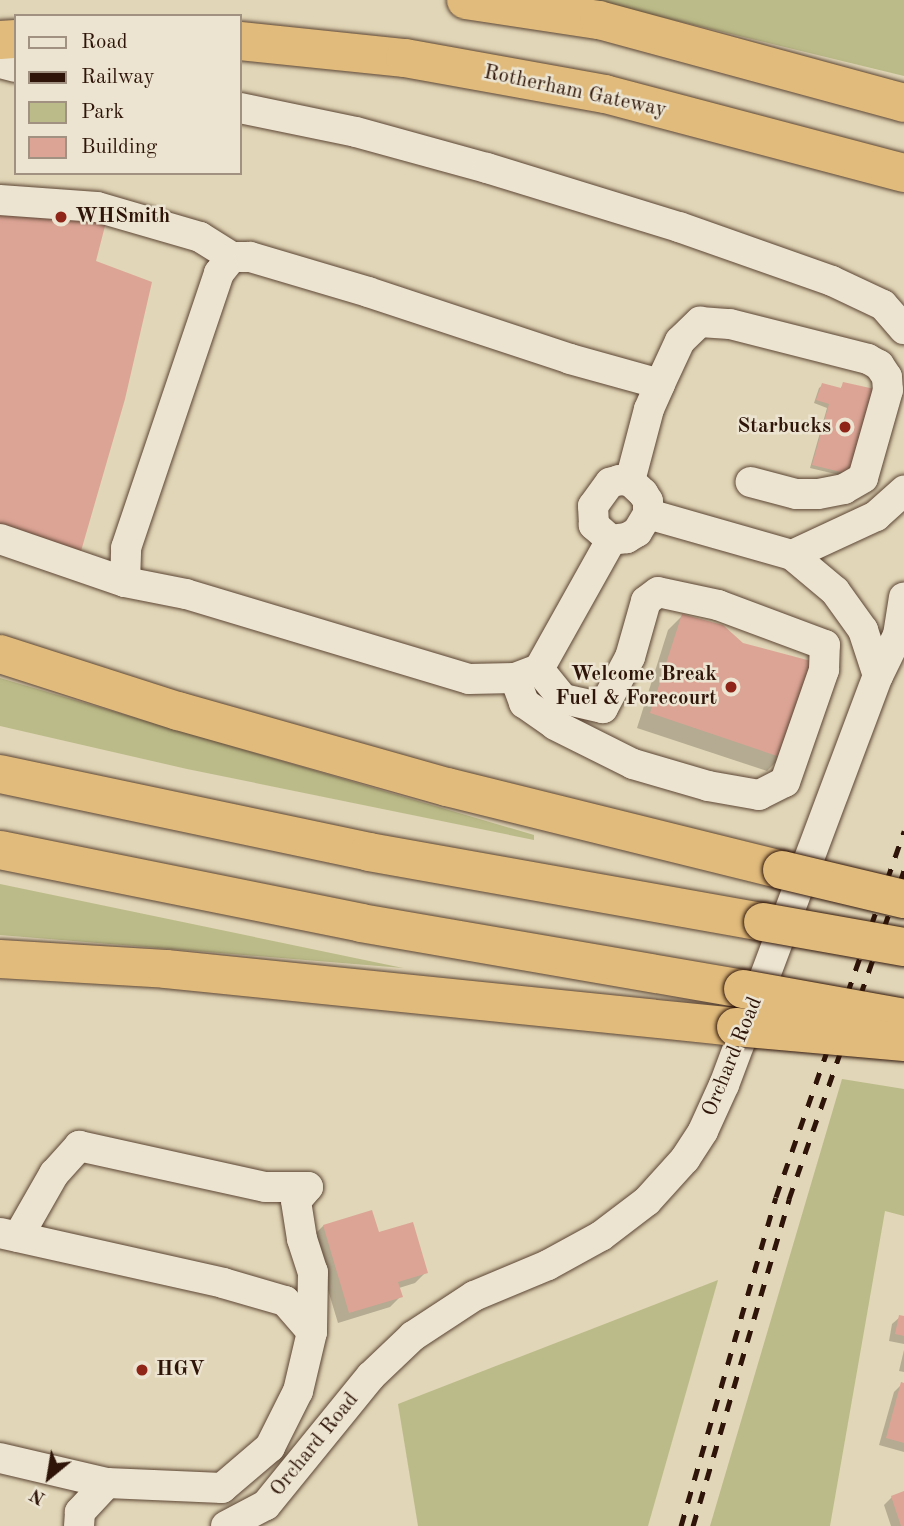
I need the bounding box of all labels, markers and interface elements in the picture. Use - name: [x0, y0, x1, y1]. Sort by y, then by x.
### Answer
- legend: [14, 14, 242, 175]
- text: Road: [81, 32, 128, 53]
- street label: Rotherham Gateway: [481, 60, 669, 124]
- text: Railway: [81, 67, 155, 88]
- text: Park: [81, 102, 124, 123]
- text: Building: [81, 137, 157, 158]
- place label: WHSmith: [75, 204, 170, 230]
- marker: WHSmith: [53, 209, 69, 225]
- place label: Starbucks: [737, 414, 831, 440]
- marker: Starbucks: [837, 419, 853, 435]
- place label: Welcome Break Fuel & Forecourt: [555, 662, 717, 712]
- marker: Welcome Break Fuel & Forecourt: [723, 679, 739, 695]
- street label: Orchard Road: [698, 994, 768, 1120]
- place label: HGV: [156, 1357, 205, 1383]
- marker: HGV: [134, 1362, 150, 1378]
- street label: Orchard Road: [265, 1388, 365, 1502]
- north arrow: [14, 1442, 84, 1512]
- text: N: [27, 1484, 49, 1507]

